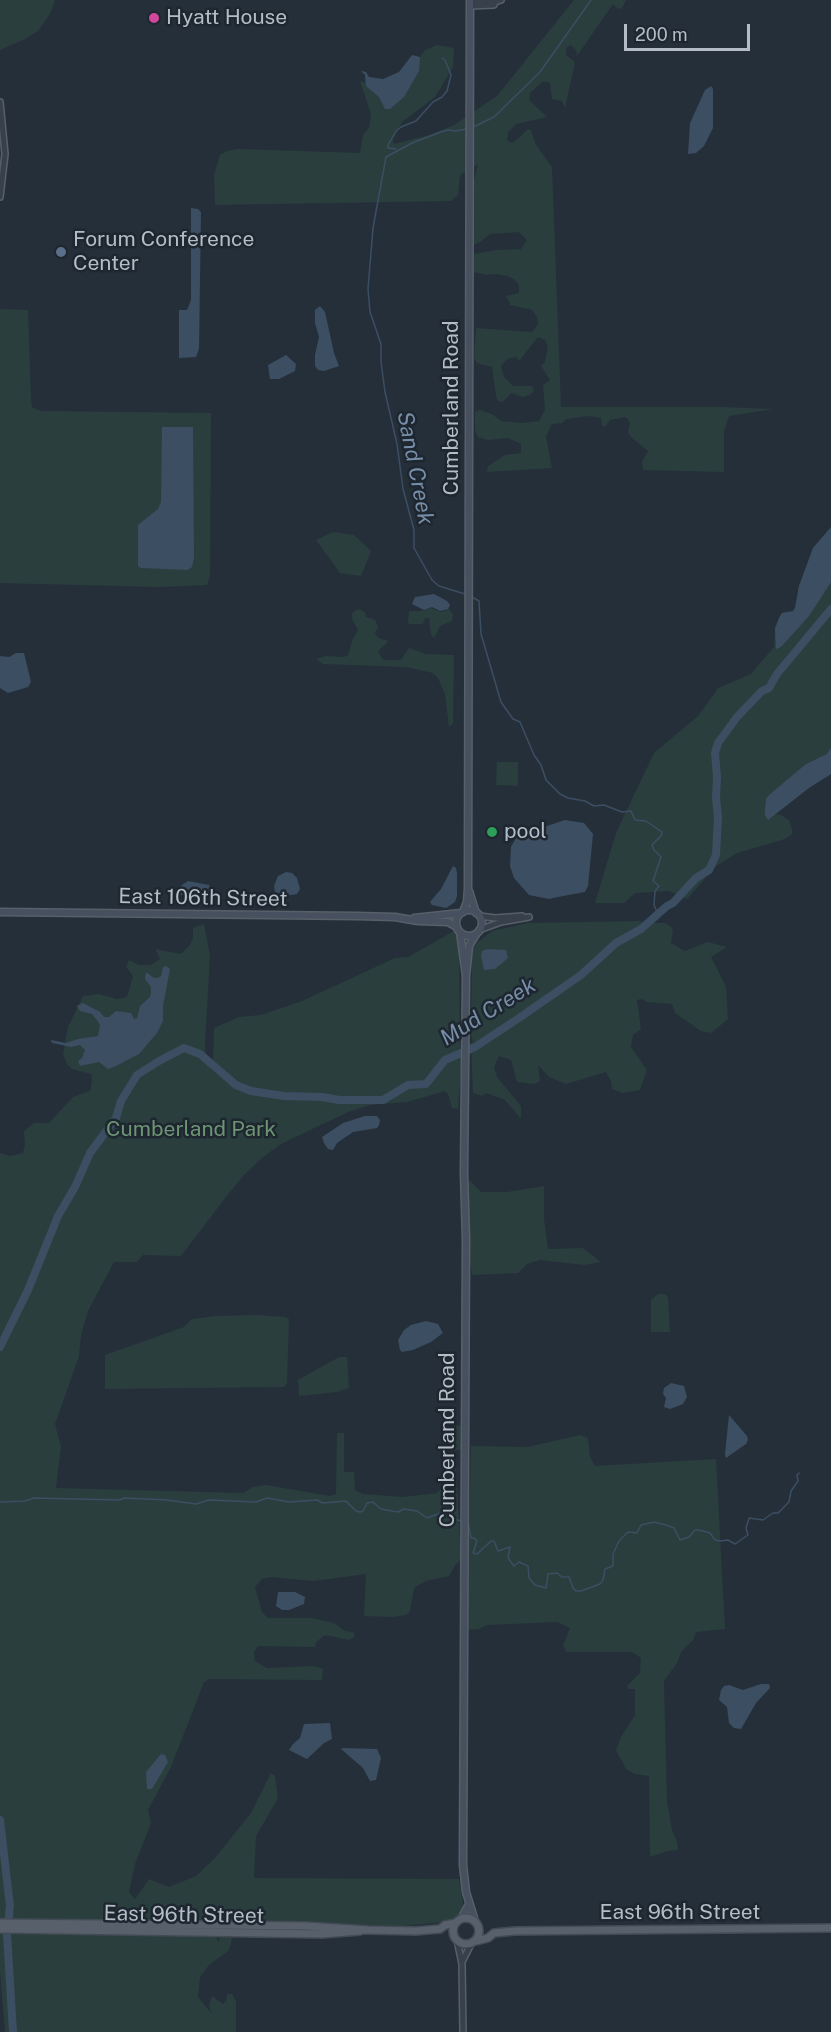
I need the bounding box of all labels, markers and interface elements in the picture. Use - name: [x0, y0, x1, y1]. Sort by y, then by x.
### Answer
- place label: Hyatt House: [166, 5, 287, 31]
- marker: Hyatt House: [147, 11, 161, 25]
- scale bar: [627, 12, 753, 50]
- text: 200 m: [635, 24, 688, 45]
- place label: Forum Conference Center: [73, 227, 254, 277]
- marker: Forum Conference Center: [54, 245, 68, 259]
- street label: Cumberland Road: [439, 321, 465, 495]
- water label: Sand Creek: [391, 409, 439, 527]
- place label: pool: [504, 819, 547, 845]
- marker: pool: [485, 825, 499, 839]
- street label: East 106th Street: [118, 884, 288, 912]
- water label: Mud Creek: [435, 972, 541, 1052]
- park label: Cumberland Park: [106, 1117, 276, 1143]
- street label: Cumberland Road: [435, 1353, 461, 1527]
- street label: East 96th Street: [600, 1900, 760, 1926]
- street label: East 96th Street: [103, 1901, 265, 1929]

